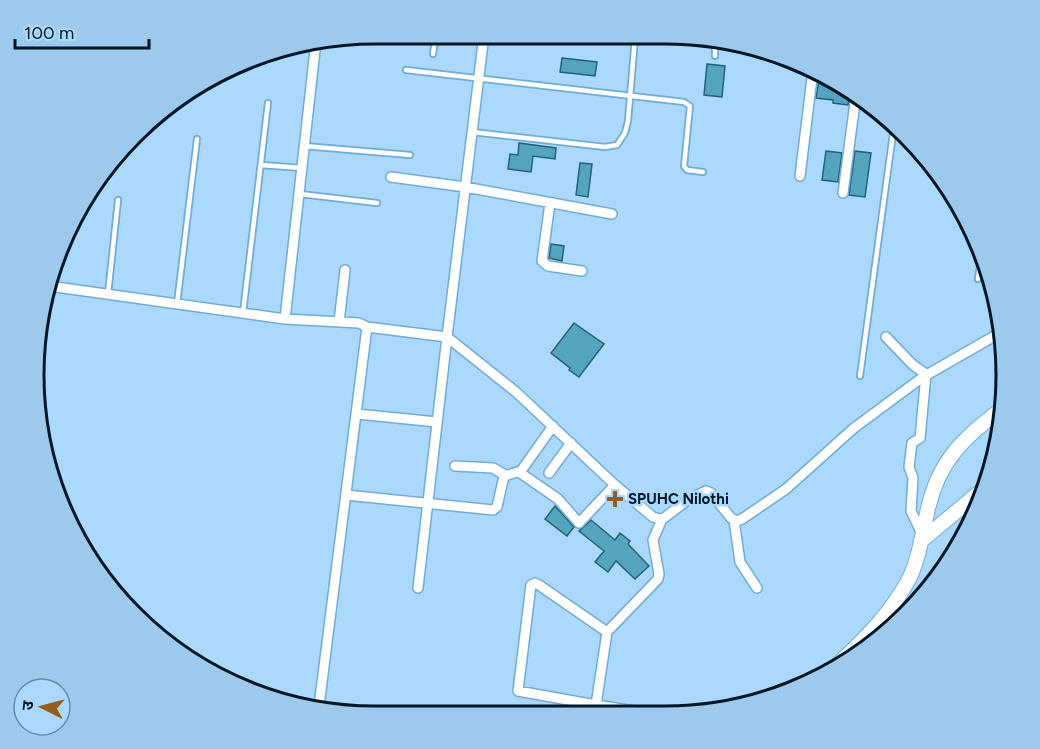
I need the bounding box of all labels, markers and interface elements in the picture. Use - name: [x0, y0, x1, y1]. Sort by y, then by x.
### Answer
- scale bar: [15, 12, 148, 50]
- text: 100 m: [24, 22, 74, 44]
- marker: SPUHC Nilothi: [606, 490, 624, 508]
- place label: SPUHC Nilothi: [628, 490, 729, 508]
- north arrow: [12, 677, 72, 737]
- text: उ: [18, 699, 38, 711]

